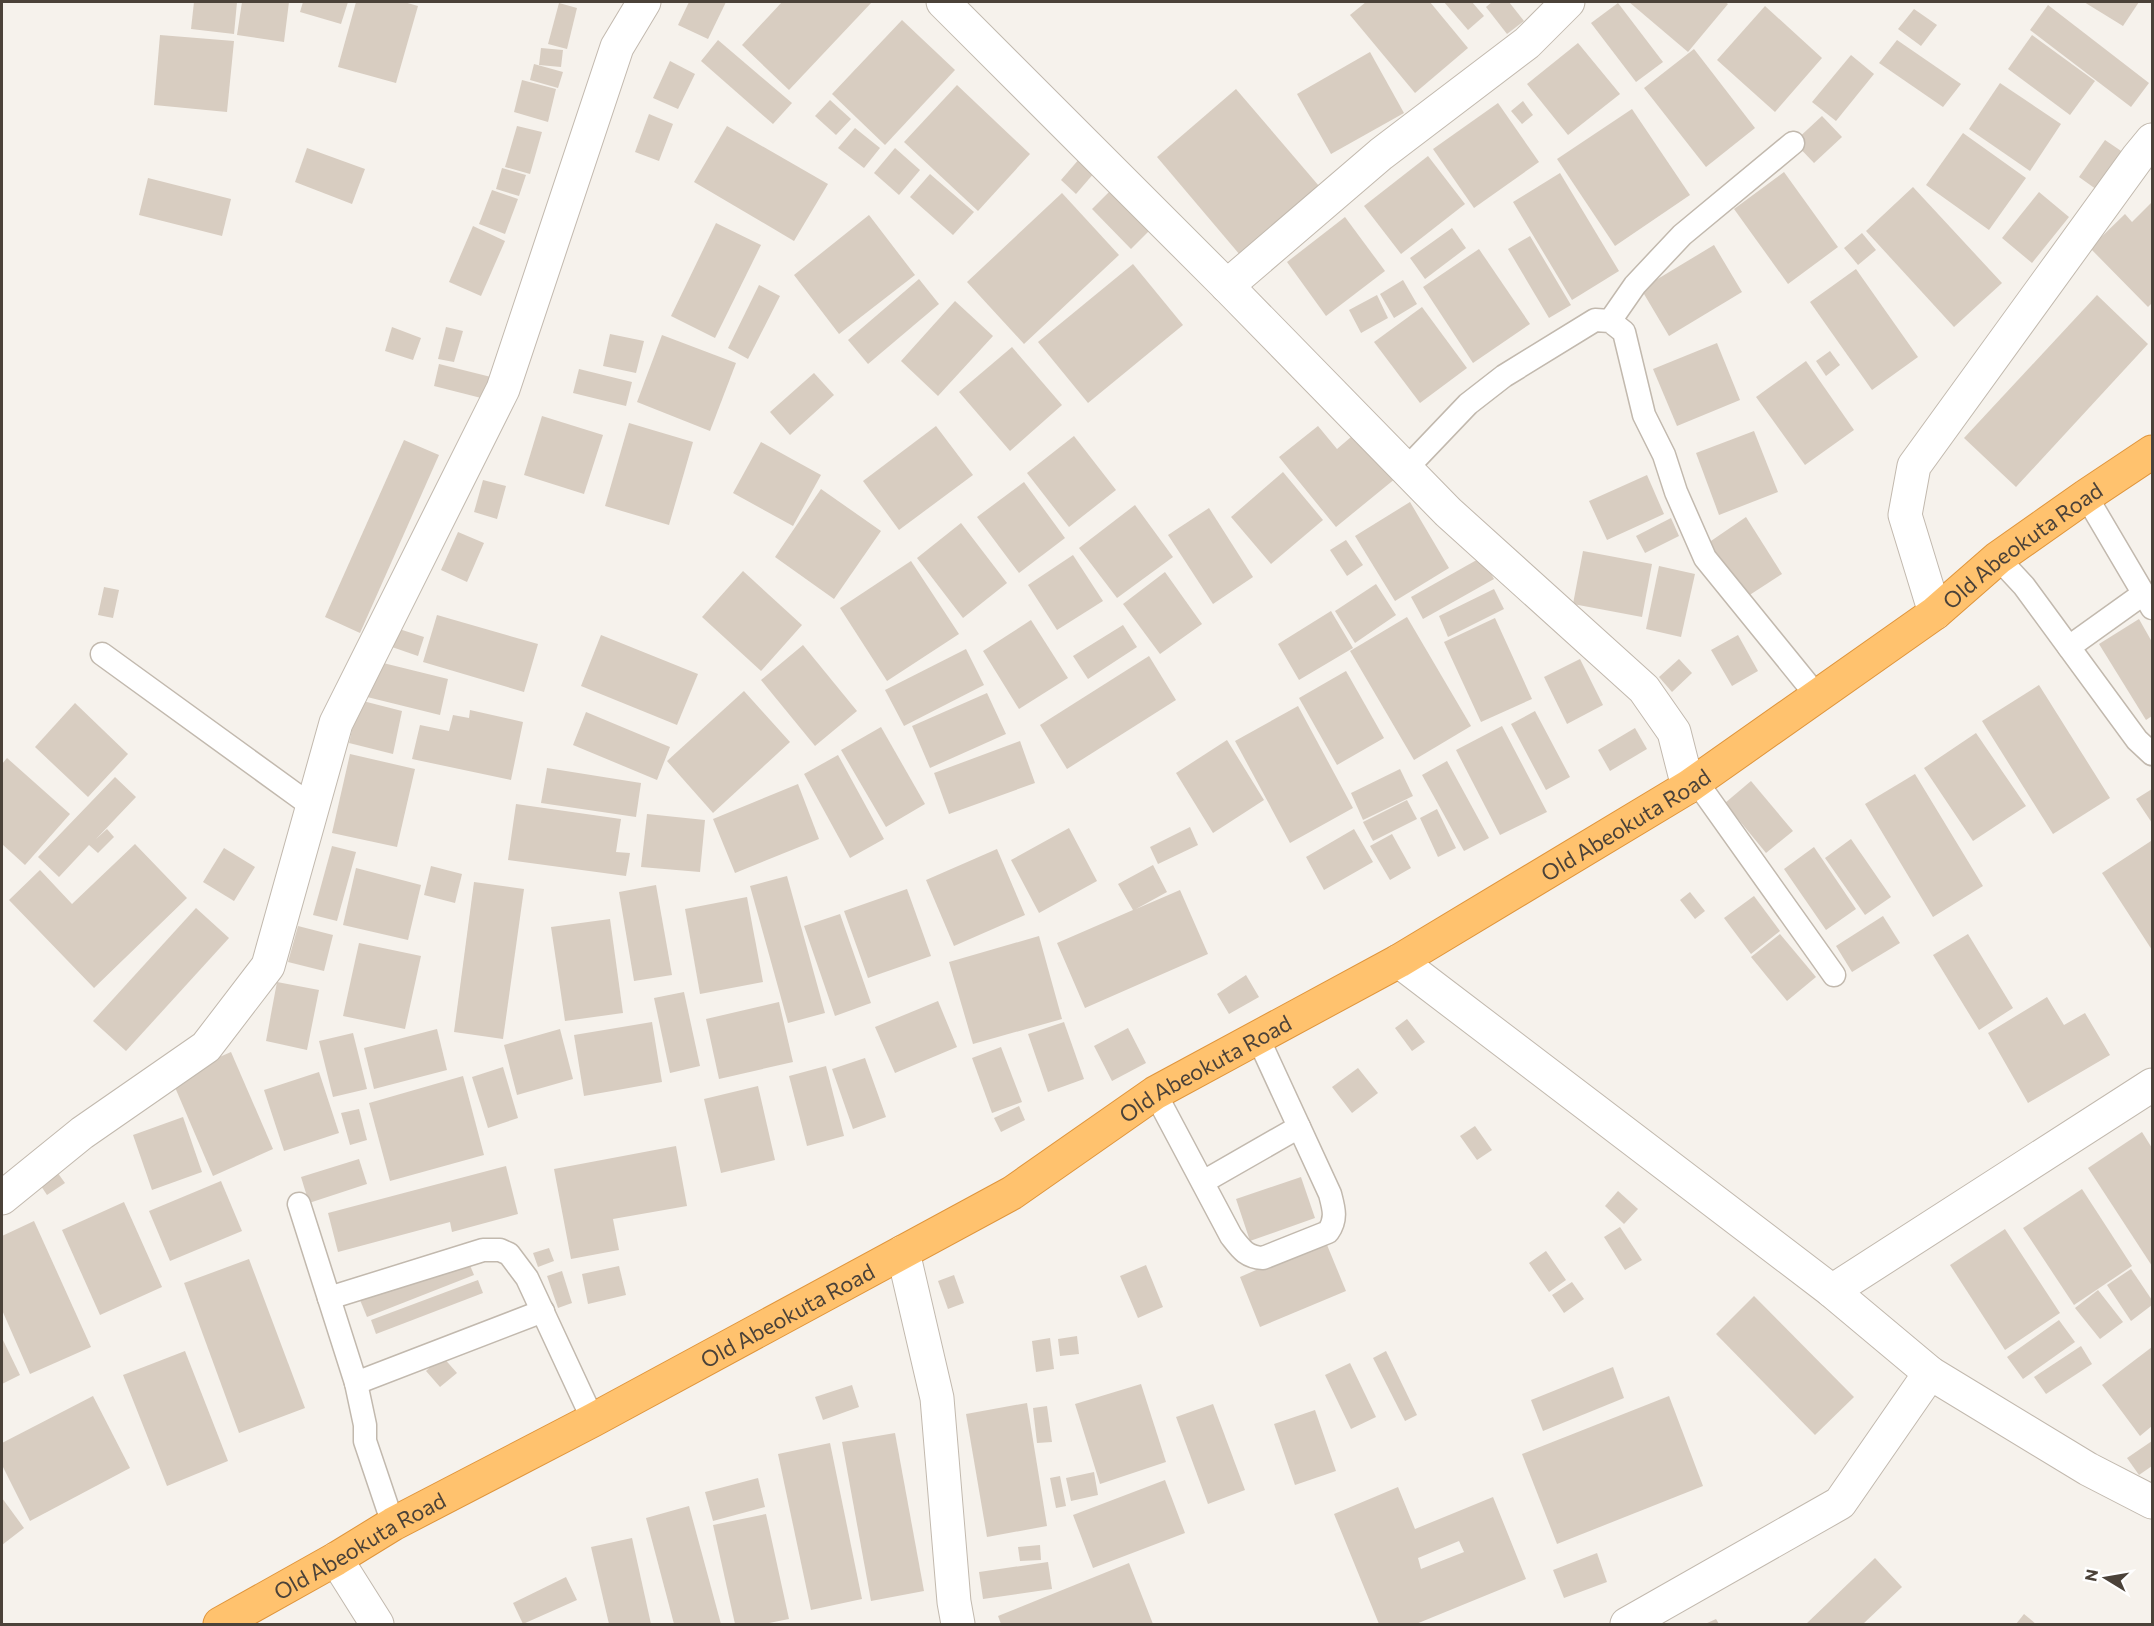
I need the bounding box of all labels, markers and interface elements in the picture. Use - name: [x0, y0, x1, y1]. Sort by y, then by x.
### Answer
- street label: Old Abeokuta Road: [1937, 476, 2107, 614]
- street label: Old Abeokuta Road: [1535, 762, 1715, 886]
- street label: Old Abeokuta Road: [1113, 1008, 1296, 1128]
- street label: Old Abeokuta Road: [695, 1257, 879, 1373]
- street label: Old Abeokuta Road: [268, 1486, 450, 1605]
- north arrow: [2076, 1548, 2136, 1608]
- text: N: [2080, 1567, 2101, 1583]

